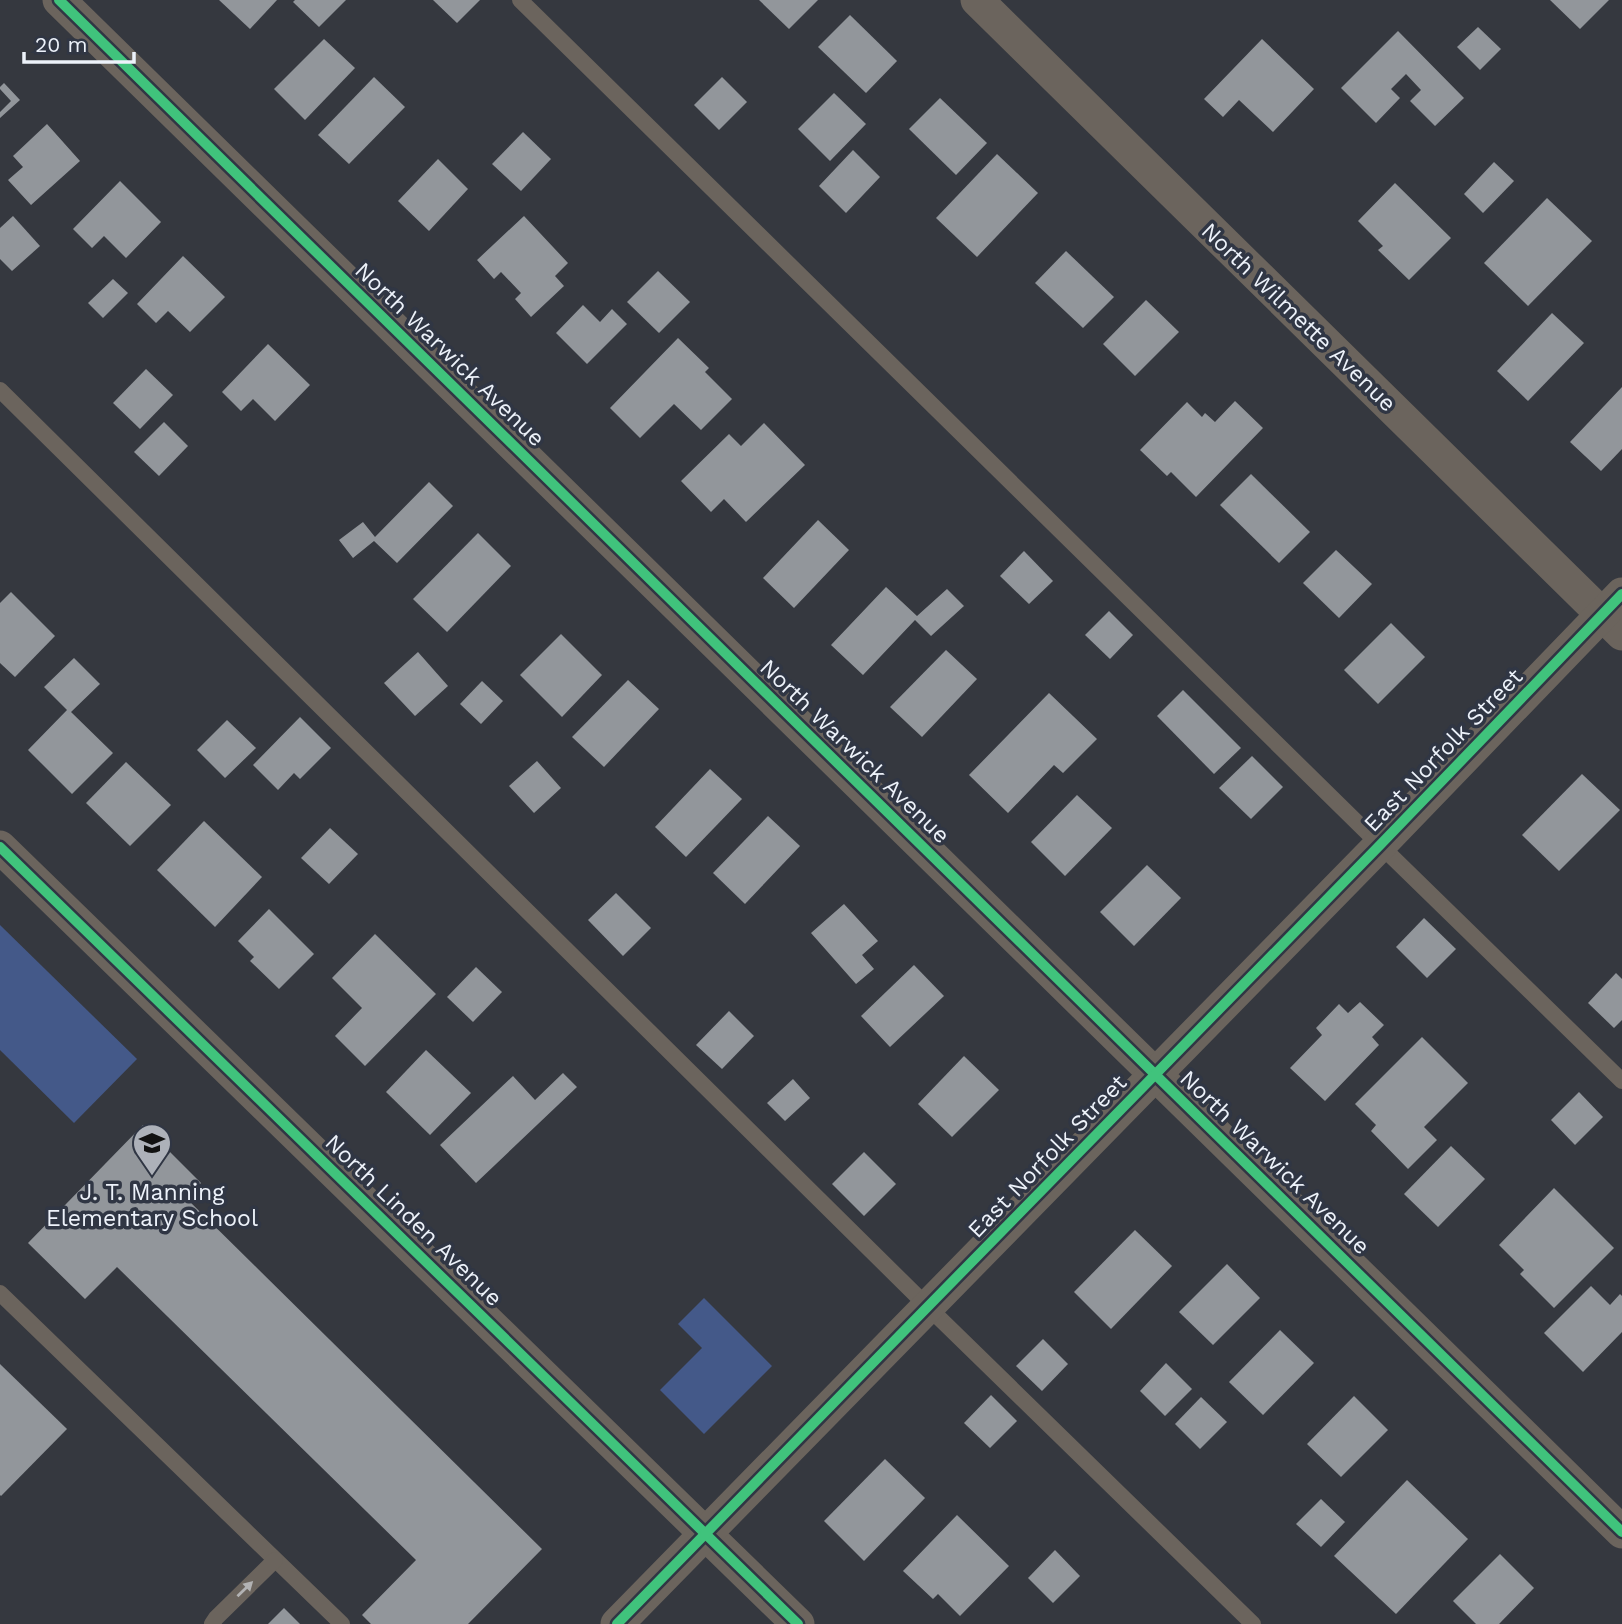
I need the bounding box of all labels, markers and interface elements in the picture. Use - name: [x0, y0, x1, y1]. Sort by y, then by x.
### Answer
- scale bar: [24, 21, 135, 65]
- text: 20 m: [35, 32, 87, 57]
- street label: North Wilmette Avenue: [1196, 217, 1401, 417]
- street label: North Warwick Avenue: [349, 257, 550, 452]
- street label: North Warwick Avenue: [754, 654, 955, 849]
- street label: East Norfolk Street: [1359, 663, 1528, 838]
- street label: North Warwick Avenue: [1174, 1065, 1375, 1260]
- street label: East Norfolk Street: [963, 1069, 1132, 1244]
- school or university icon: J. T. Manning Elementary School: [131, 1122, 173, 1177]
- street label: North Linden Avenue: [320, 1129, 508, 1312]
- place label: J. T. Manning Elementary School: [46, 1179, 258, 1232]
- one-way arrow: [237, 1581, 253, 1598]

